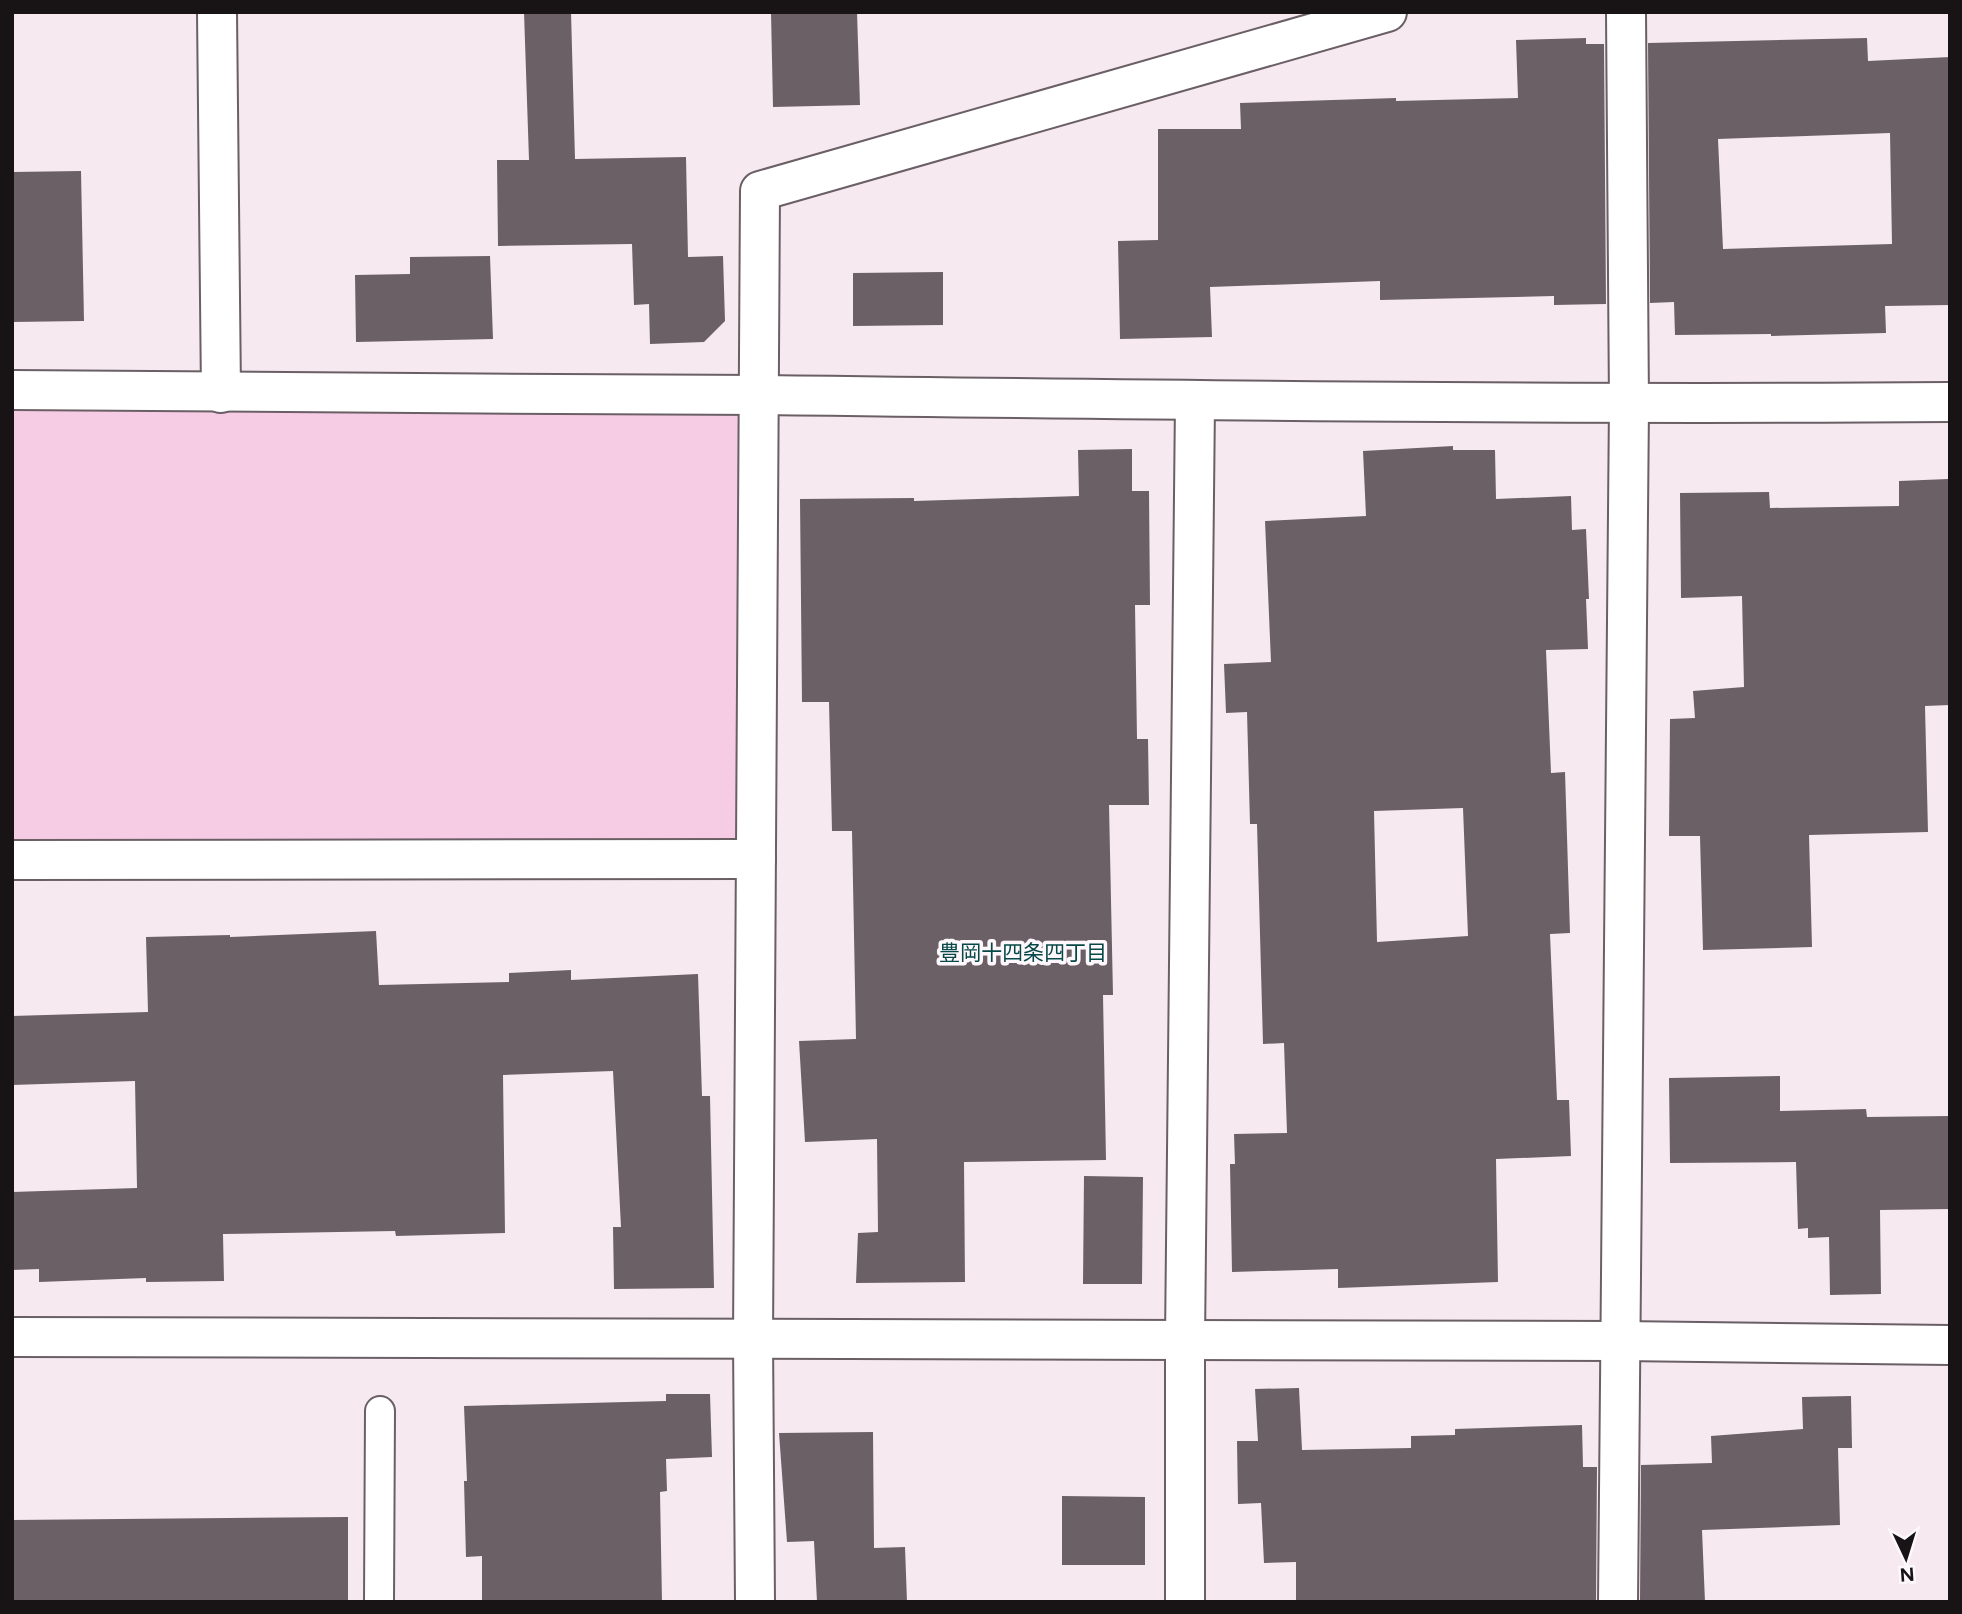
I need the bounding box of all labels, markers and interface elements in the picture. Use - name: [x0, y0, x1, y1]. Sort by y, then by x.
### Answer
- district label: 豊岡十四条四丁目: [939, 940, 1107, 965]
- north arrow: [1871, 1523, 1941, 1593]
- text: N: [1899, 1562, 1915, 1586]

